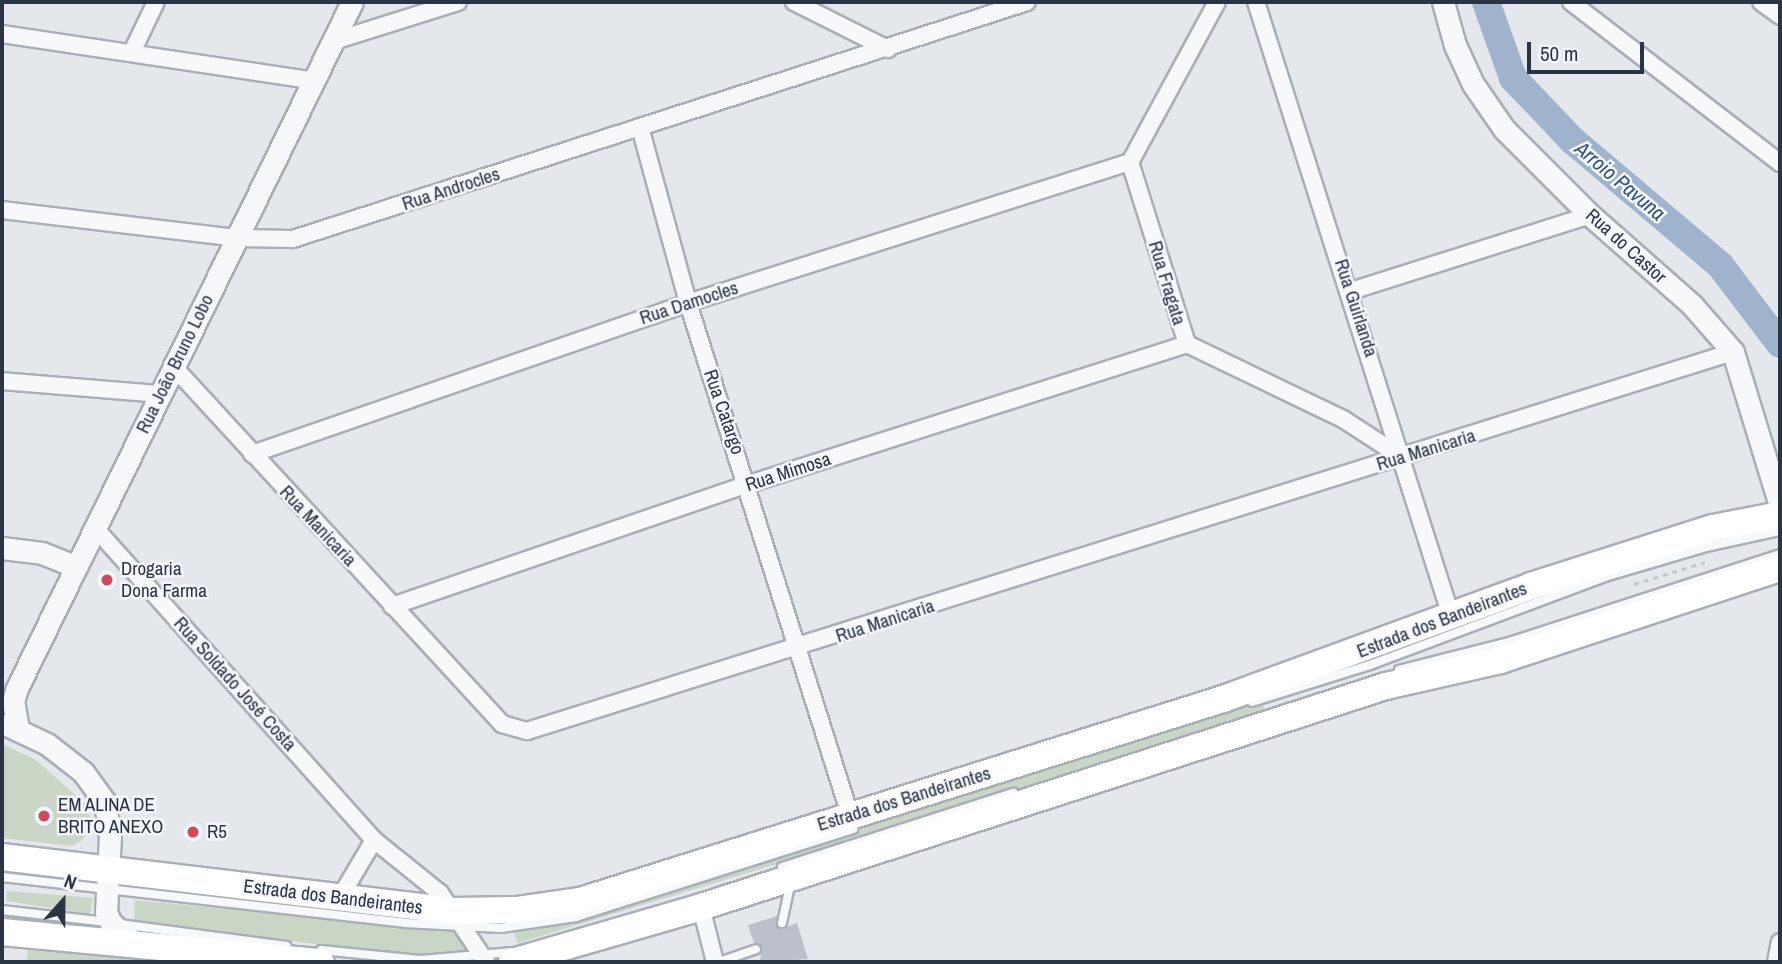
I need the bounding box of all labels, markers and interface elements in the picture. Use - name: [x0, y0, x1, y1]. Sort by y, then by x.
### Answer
- scale bar: [1530, 28, 1647, 72]
- text: 50 m: [1540, 39, 1578, 68]
- water label: Arroio Pavuna: [1570, 136, 1670, 226]
- street label: Rua Androcles: [399, 162, 503, 216]
- street label: Rua do Castor: [1581, 204, 1671, 288]
- street label: Rua Fragata: [1143, 238, 1191, 328]
- street label: Rua Guirlanda: [1330, 256, 1382, 360]
- street label: Rua Damocles: [637, 276, 741, 330]
- street label: Rua João Bruno Lobo: [132, 291, 218, 437]
- street label: Rua Catargo: [699, 367, 749, 457]
- street label: Rua Manicaria: [1374, 424, 1478, 476]
- street label: Rua Mimosa: [742, 448, 834, 496]
- street label: Rua Manicaria: [275, 481, 361, 571]
- place label: Drogaria Dona Farma: [121, 558, 207, 602]
- marker: Drogaria Dona Farma: [99, 572, 115, 588]
- street label: Estrada dos Bandeirantes: [1354, 577, 1530, 663]
- street label: Rua Manicaria: [833, 594, 937, 648]
- street label: Rua Soldado José Costa: [169, 612, 301, 756]
- street label: Estrada dos Bandeirantes: [815, 762, 993, 836]
- place label: EM ALINA DE BRITO ANEXO: [58, 794, 164, 838]
- marker: EM ALINA DE BRITO ANEXO: [36, 808, 52, 824]
- place label: R5: [207, 821, 227, 843]
- marker: R5: [185, 824, 201, 840]
- north arrow: [28, 866, 98, 936]
- text: N: [61, 867, 80, 896]
- street label: Estrada dos Bandeirantes: [242, 875, 424, 919]

